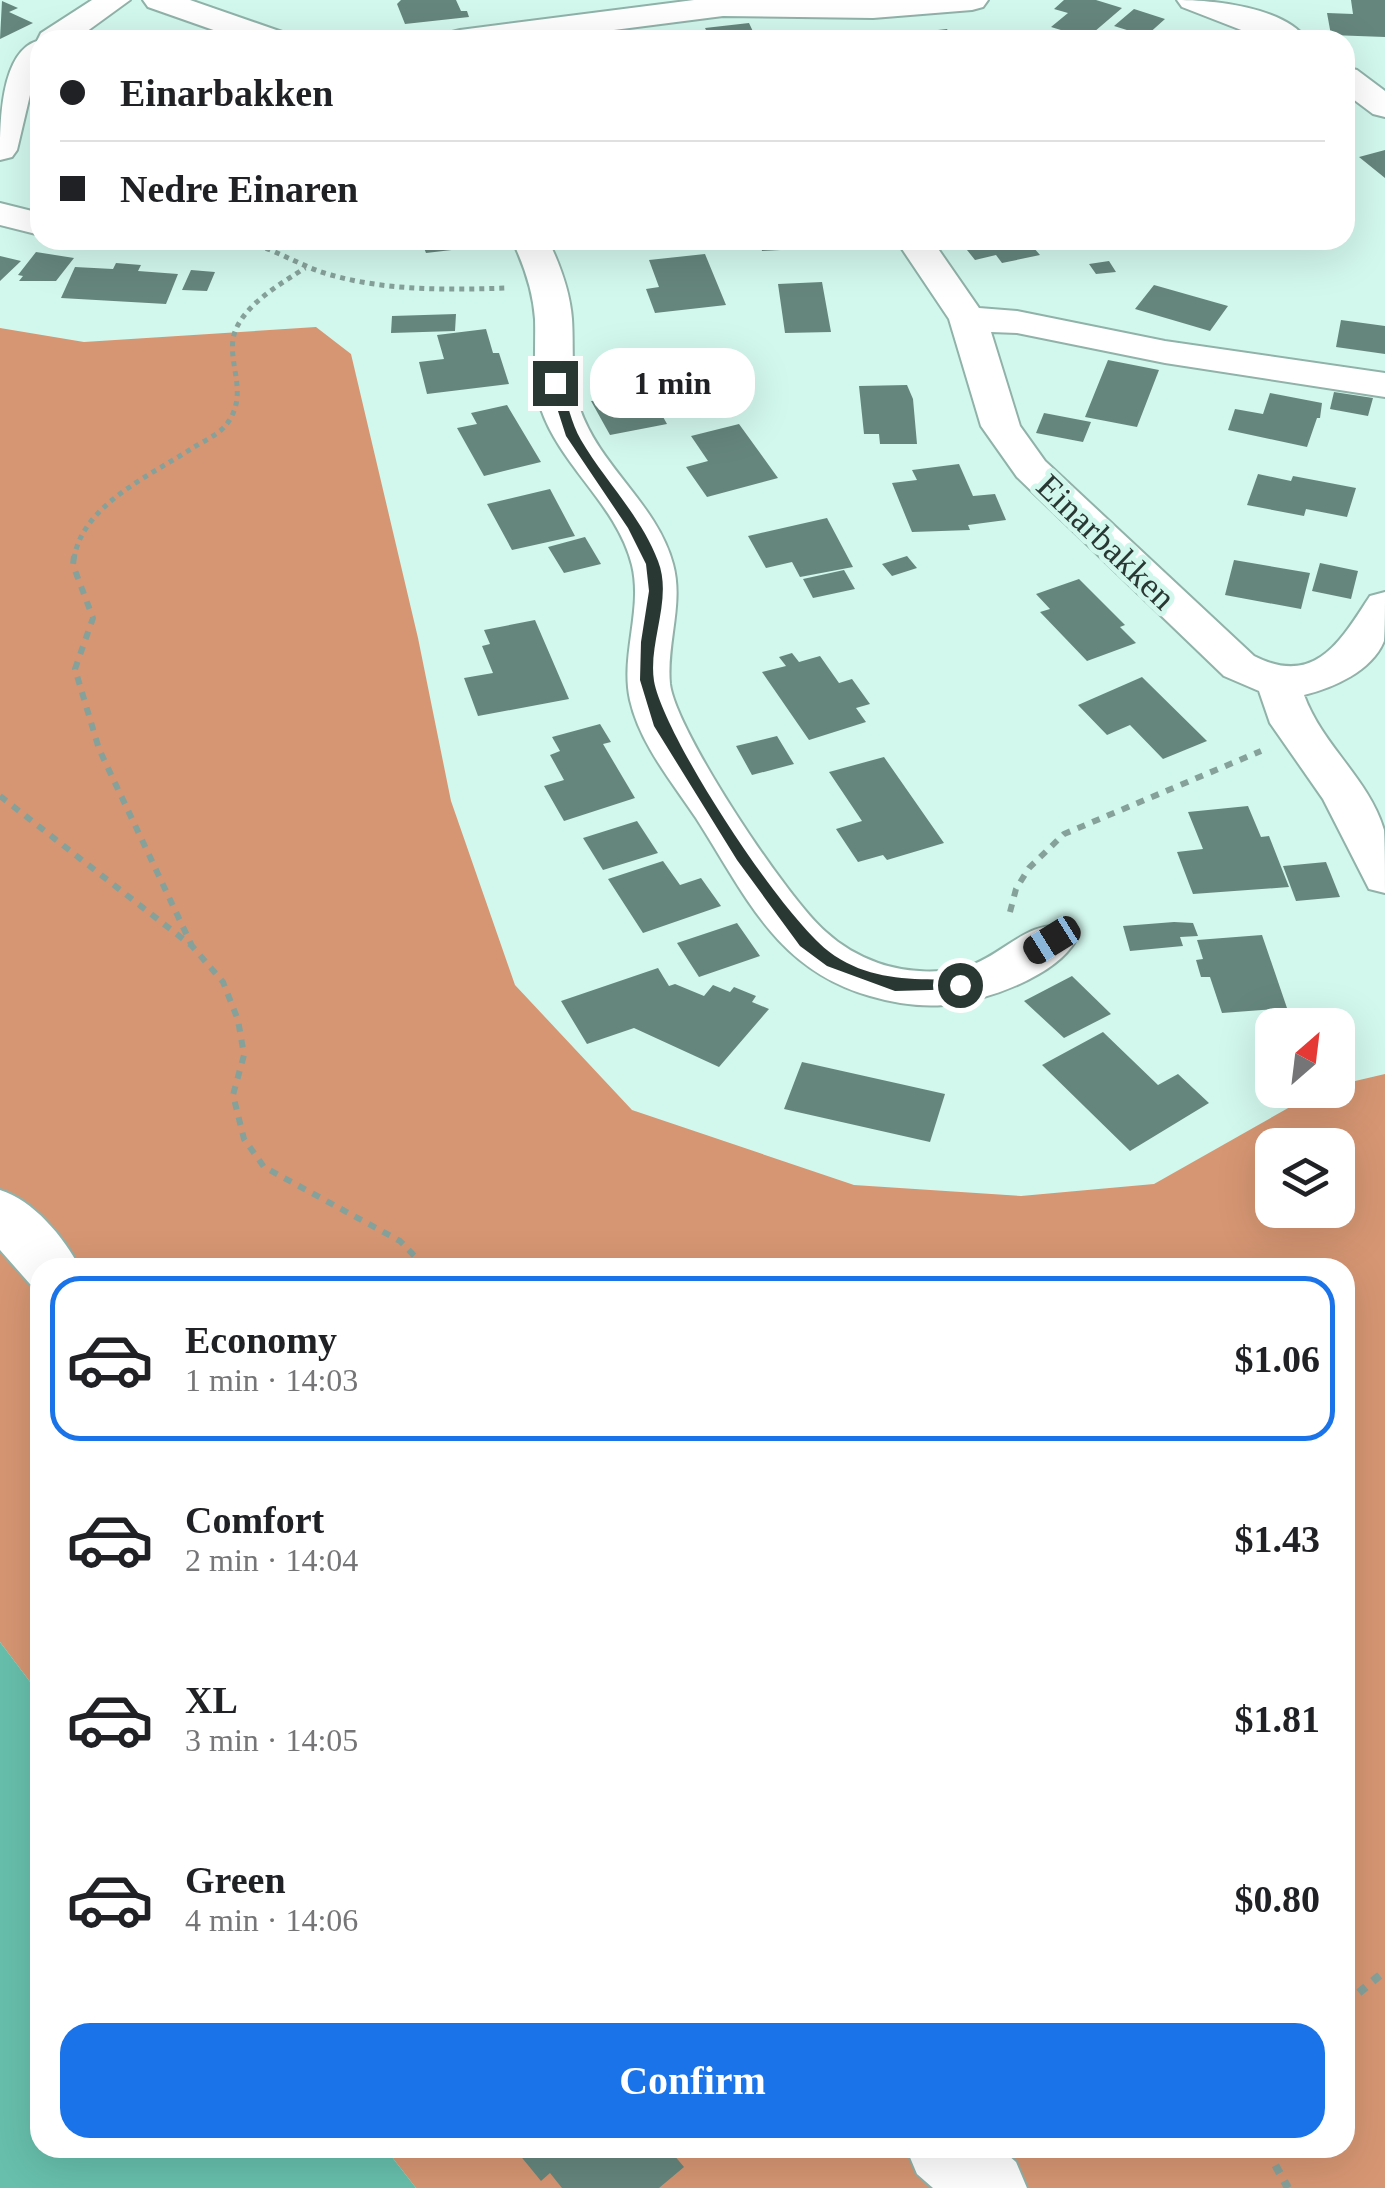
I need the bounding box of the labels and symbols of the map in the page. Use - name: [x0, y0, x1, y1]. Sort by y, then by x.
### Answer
- callout: 1 min: [590, 348, 755, 418]
- route end: [533, 361, 578, 406]
- street label: Einarbakken: [1029, 467, 1183, 617]
- car: [1019, 911, 1085, 969]
- route start: [938, 963, 983, 1008]
- north arrow: [1255, 1008, 1355, 1108]

